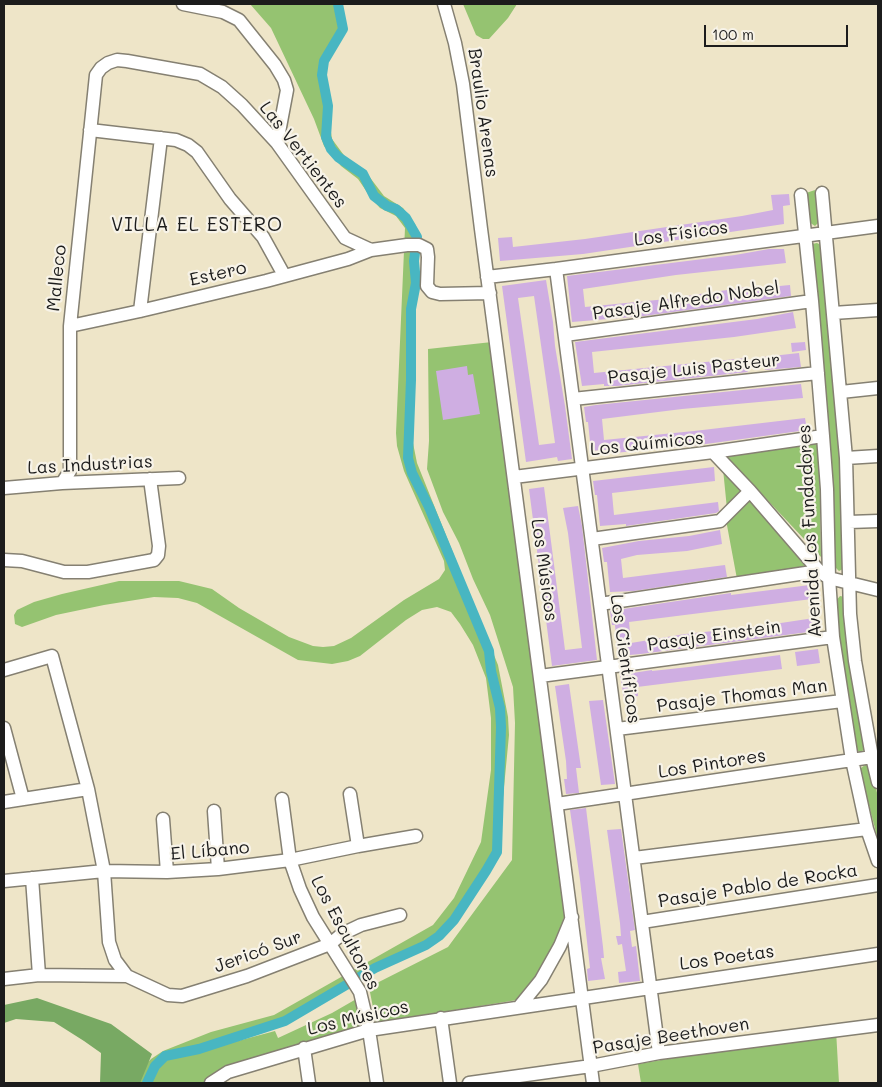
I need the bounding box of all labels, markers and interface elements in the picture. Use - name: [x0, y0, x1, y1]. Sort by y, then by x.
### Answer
- scale bar: [707, 15, 851, 47]
- text: 100 m: [712, 24, 754, 44]
- street label: Braulio Arenas: [463, 47, 503, 179]
- street label: Las Vertientes: [255, 97, 351, 213]
- district label: VILLA EL ESTERO: [109, 214, 285, 236]
- street label: Los Físicos: [633, 217, 729, 251]
- street label: Malleco: [43, 244, 71, 312]
- street label: Estero: [187, 257, 249, 291]
- street label: Pasaje Alfredo Nobel: [591, 277, 781, 325]
- street label: Pasaje Luis Pasteur: [607, 349, 781, 389]
- street label: Avenida Los Fundadores: [794, 424, 826, 638]
- street label: Los Químicos: [589, 427, 705, 461]
- street label: Las Industrias: [27, 451, 153, 479]
- street label: Los Músicos: [526, 517, 562, 623]
- street label: Los Científicos: [605, 593, 645, 725]
- street label: Pasaje Einstein: [646, 616, 782, 656]
- street label: Pasaje Thomas Man: [656, 675, 828, 717]
- street label: Los Pintores: [657, 745, 767, 783]
- street label: El Líbano: [170, 837, 250, 865]
- street label: Pasaje Pablo de Rocka: [657, 860, 859, 912]
- street label: Los Escultores: [306, 872, 384, 994]
- street label: Jericó Sur: [211, 926, 305, 978]
- street label: Los Poetas: [678, 941, 776, 975]
- street label: Los Músicos: [305, 996, 411, 1040]
- street label: Pasaje Beethoven: [591, 1013, 751, 1059]

